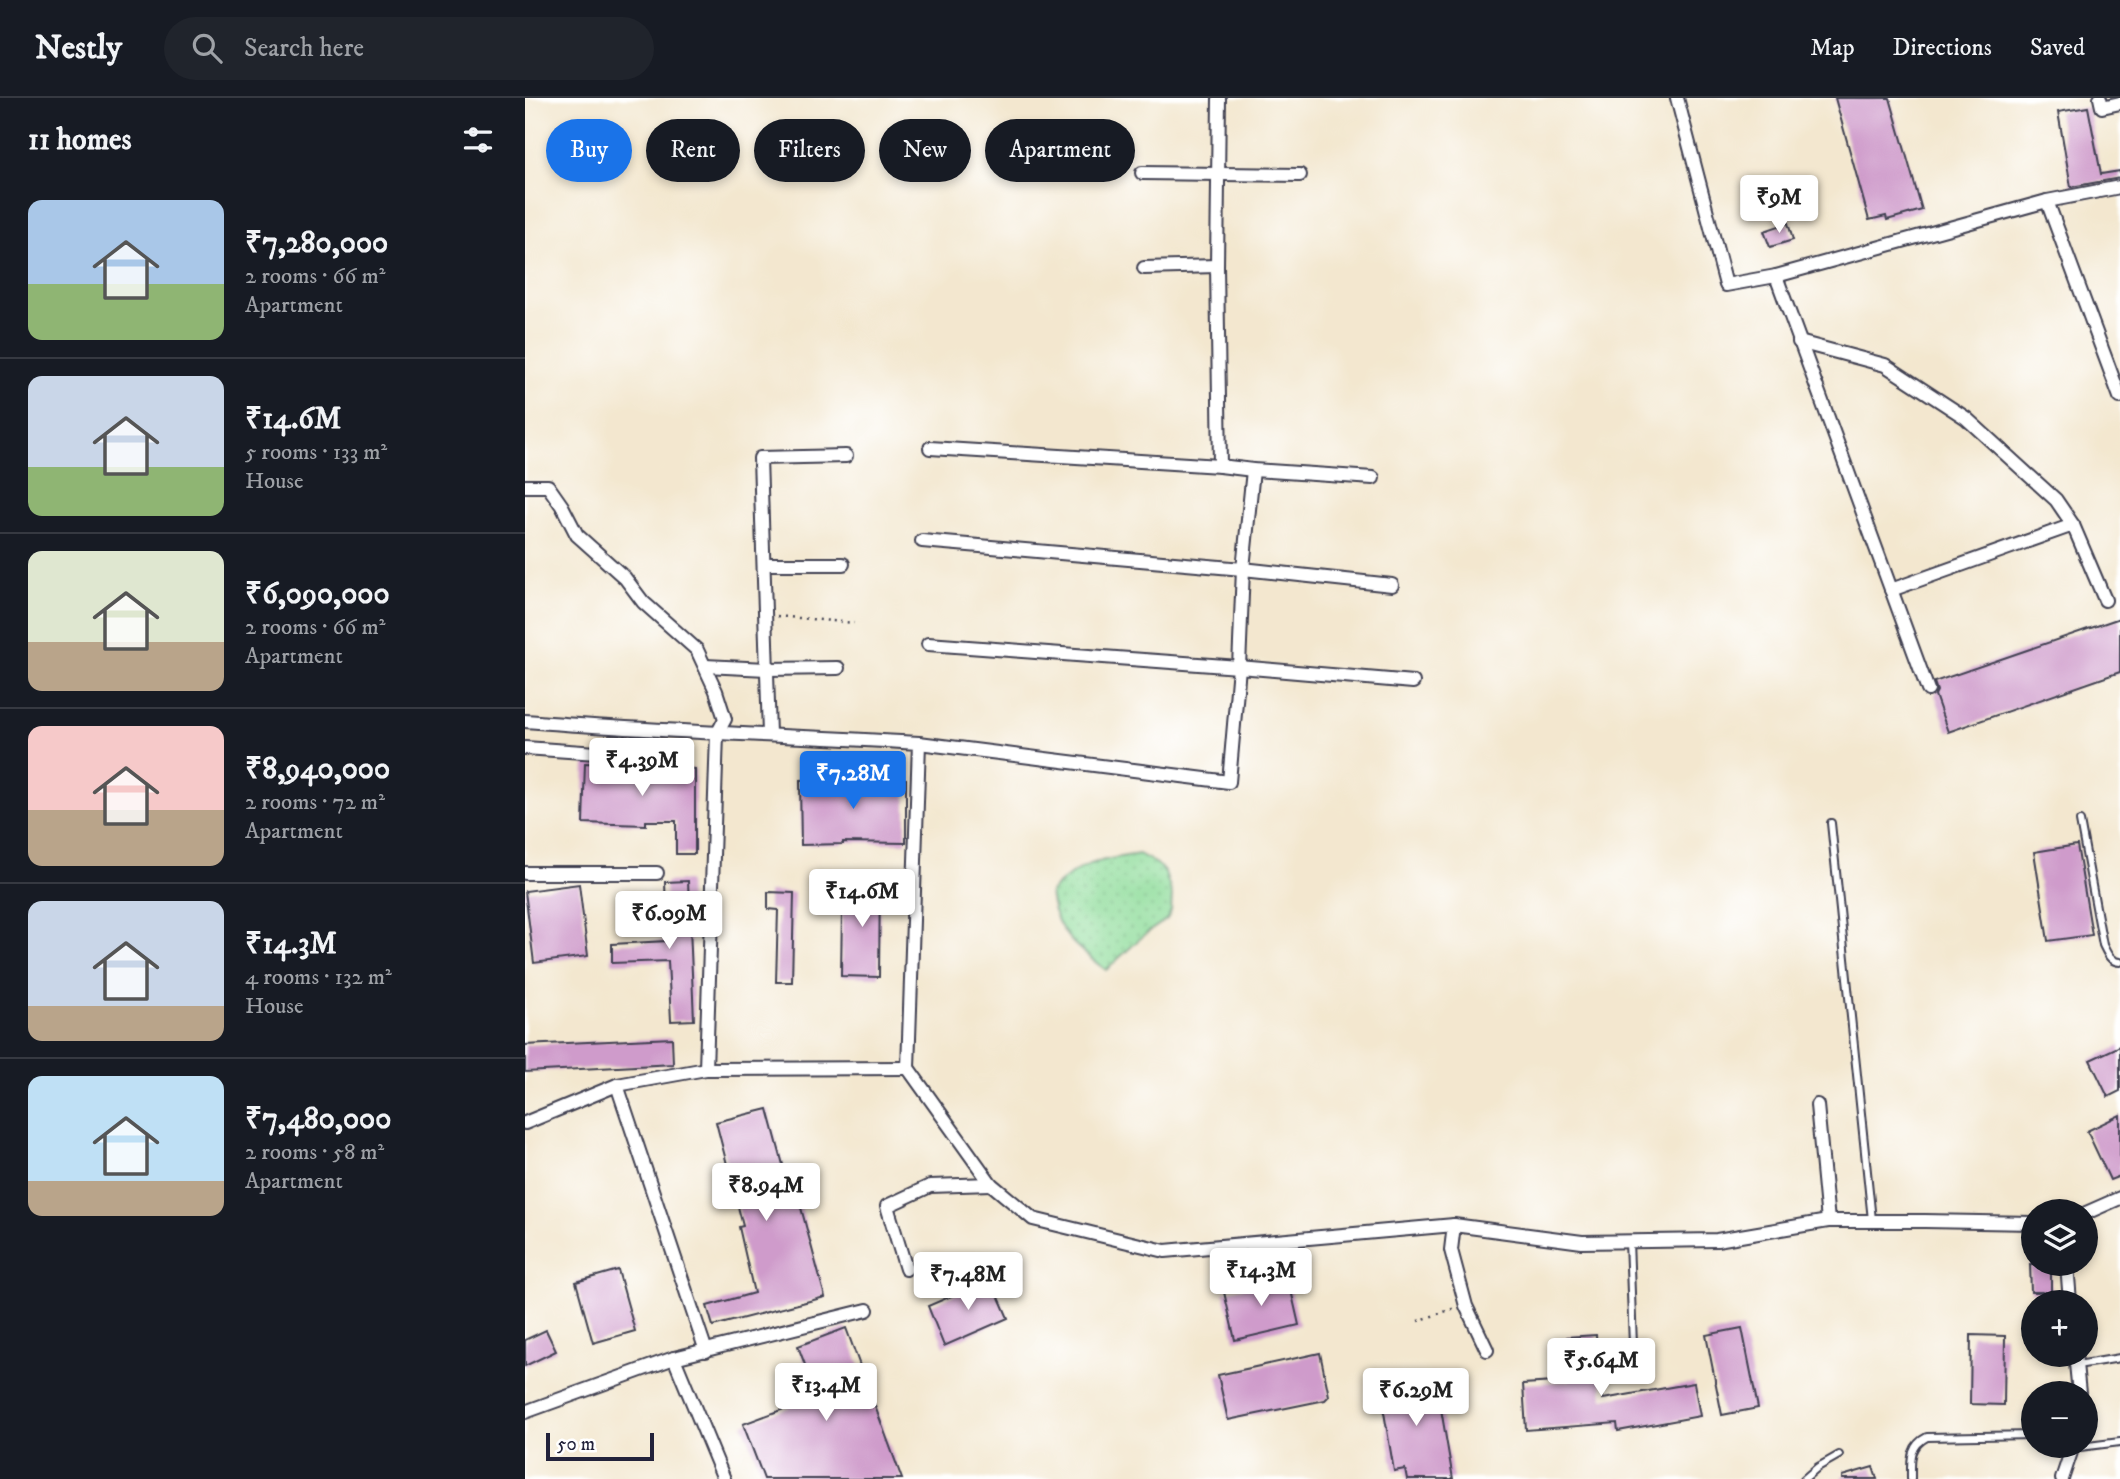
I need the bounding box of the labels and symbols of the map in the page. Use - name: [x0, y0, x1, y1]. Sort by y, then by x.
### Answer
- pin: ₹9M: [1745, 176, 1813, 235]
- pin: ₹4.39M: [585, 738, 699, 798]
- pin: ₹7.28M: [796, 752, 910, 811]
- pin: ₹14.6M: [805, 870, 919, 929]
- pin: ₹6.09M: [612, 892, 726, 951]
- pin: ₹8.94M: [709, 1164, 823, 1223]
- pin: ₹14.3M: [1204, 1248, 1318, 1308]
- pin: ₹7.48M: [911, 1252, 1025, 1312]
- pin: ₹5.64M: [1544, 1338, 1658, 1398]
- pin: ₹13.4M: [769, 1364, 883, 1423]
- pin: ₹6.29M: [1359, 1368, 1473, 1428]
- scale bar: [546, 1430, 655, 1462]

